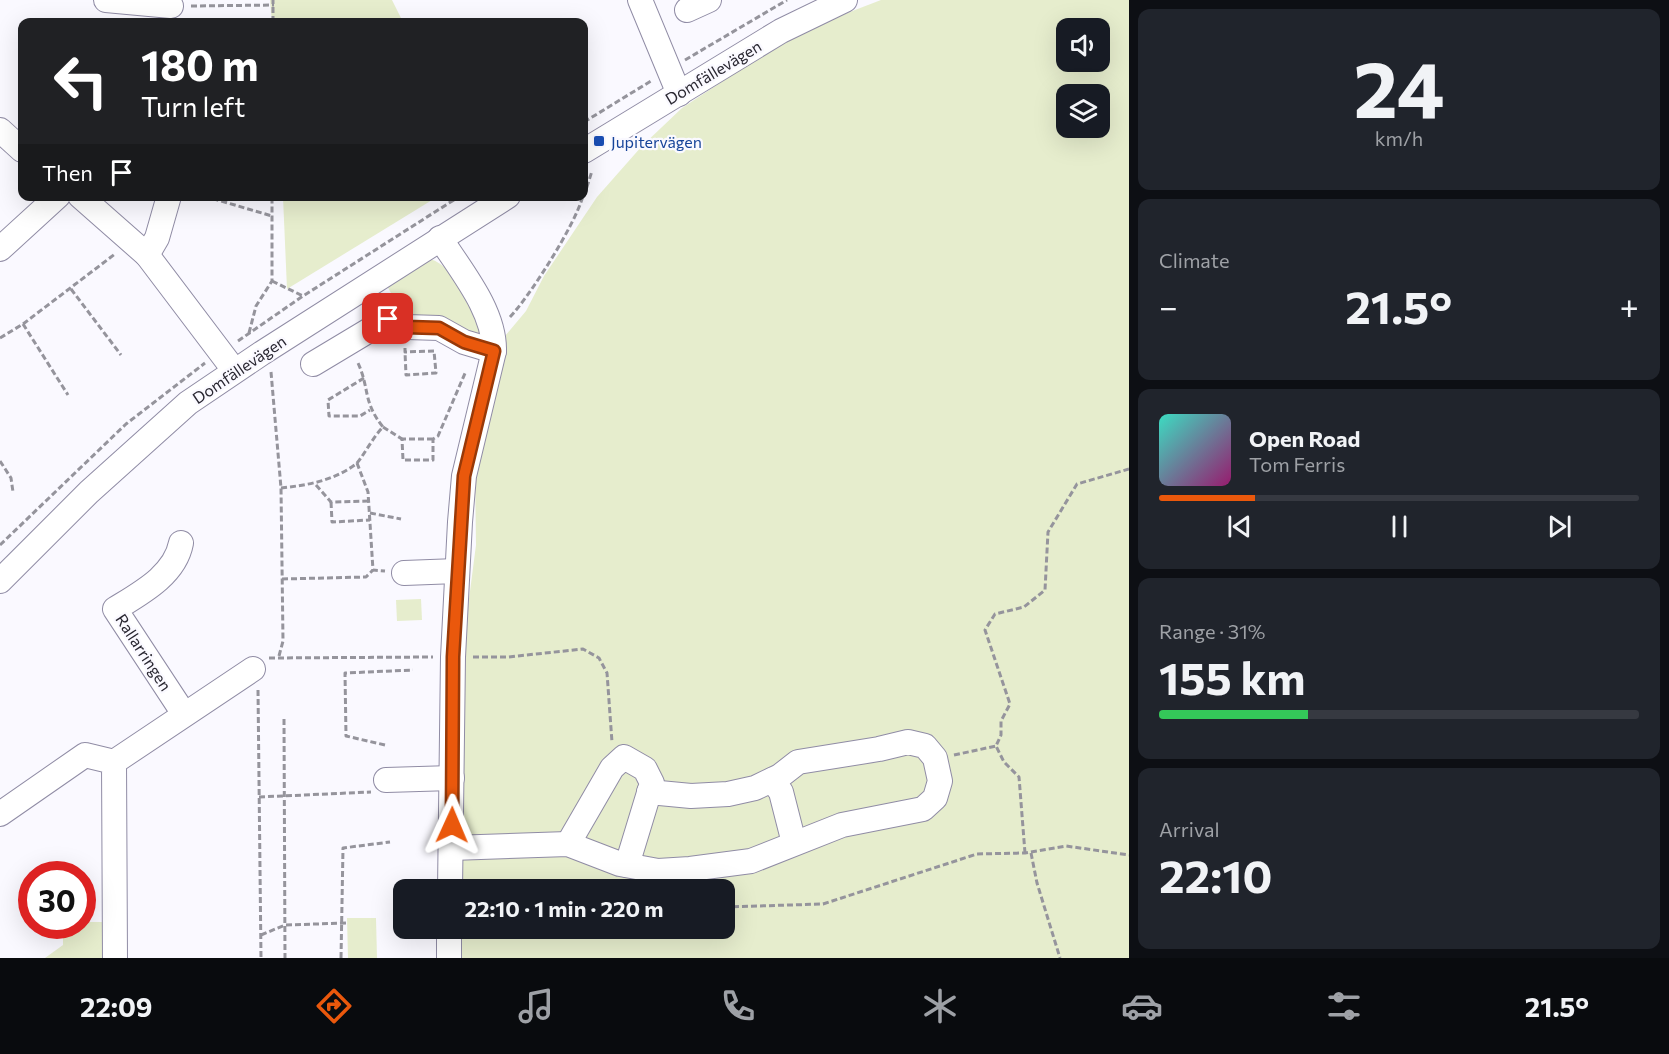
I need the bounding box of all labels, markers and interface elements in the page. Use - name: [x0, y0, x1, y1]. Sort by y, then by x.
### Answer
- map controls: [1056, 18, 1110, 138]
- button: sound: [1056, 18, 1110, 72]
- street label: Domfällevägen: [662, 36, 764, 108]
- text: 180 m: [141, 38, 259, 90]
- text: 24: [1353, 39, 1445, 134]
- icon: left: [42, 42, 120, 120]
- button: layers: [1056, 84, 1110, 138]
- text: Turn left: [141, 90, 245, 123]
- text: km/h: [1375, 126, 1423, 150]
- place label: Jupitervägen: [611, 132, 702, 151]
- marker: Jupitervägen: [592, 134, 606, 148]
- icon: arrive: [105, 156, 138, 189]
- text: Then: [42, 159, 93, 186]
- text: Climate: [1159, 248, 1229, 272]
- text: 21.5°: [1345, 278, 1452, 333]
- text: −: [1159, 285, 1178, 326]
- text: +: [1620, 285, 1639, 326]
- pin: [362, 293, 413, 344]
- icon: arrive: [371, 302, 404, 335]
- street label: Domfällevägen: [189, 331, 289, 407]
- text: Open Road: [1249, 425, 1360, 452]
- text: Tom Ferris: [1249, 452, 1345, 476]
- icon: previous: [1223, 510, 1256, 543]
- icon: pause: [1383, 510, 1416, 543]
- icon: next: [1543, 510, 1576, 543]
- street label: Rallarringen: [112, 610, 176, 694]
- text: Range · 31%: [1159, 619, 1265, 643]
- text: 155 km: [1159, 649, 1306, 704]
- position arrow: [420, 793, 484, 857]
- text: Arrival: [1159, 817, 1220, 841]
- text: 22:10: [1159, 847, 1272, 902]
- speed limit sign: 30: [18, 861, 96, 939]
- text: 22:10 · 1 min · 220 m: [465, 895, 664, 922]
- icon: directions: [313, 985, 355, 1027]
- icon: music: [515, 985, 557, 1027]
- icon: phone: [717, 985, 759, 1027]
- icon: climate: [919, 985, 961, 1027]
- icon: car: [1121, 985, 1163, 1027]
- icon: filters: [1323, 985, 1365, 1027]
- text: 22:09: [80, 990, 152, 1023]
- text: 21.5°: [1525, 990, 1589, 1023]

